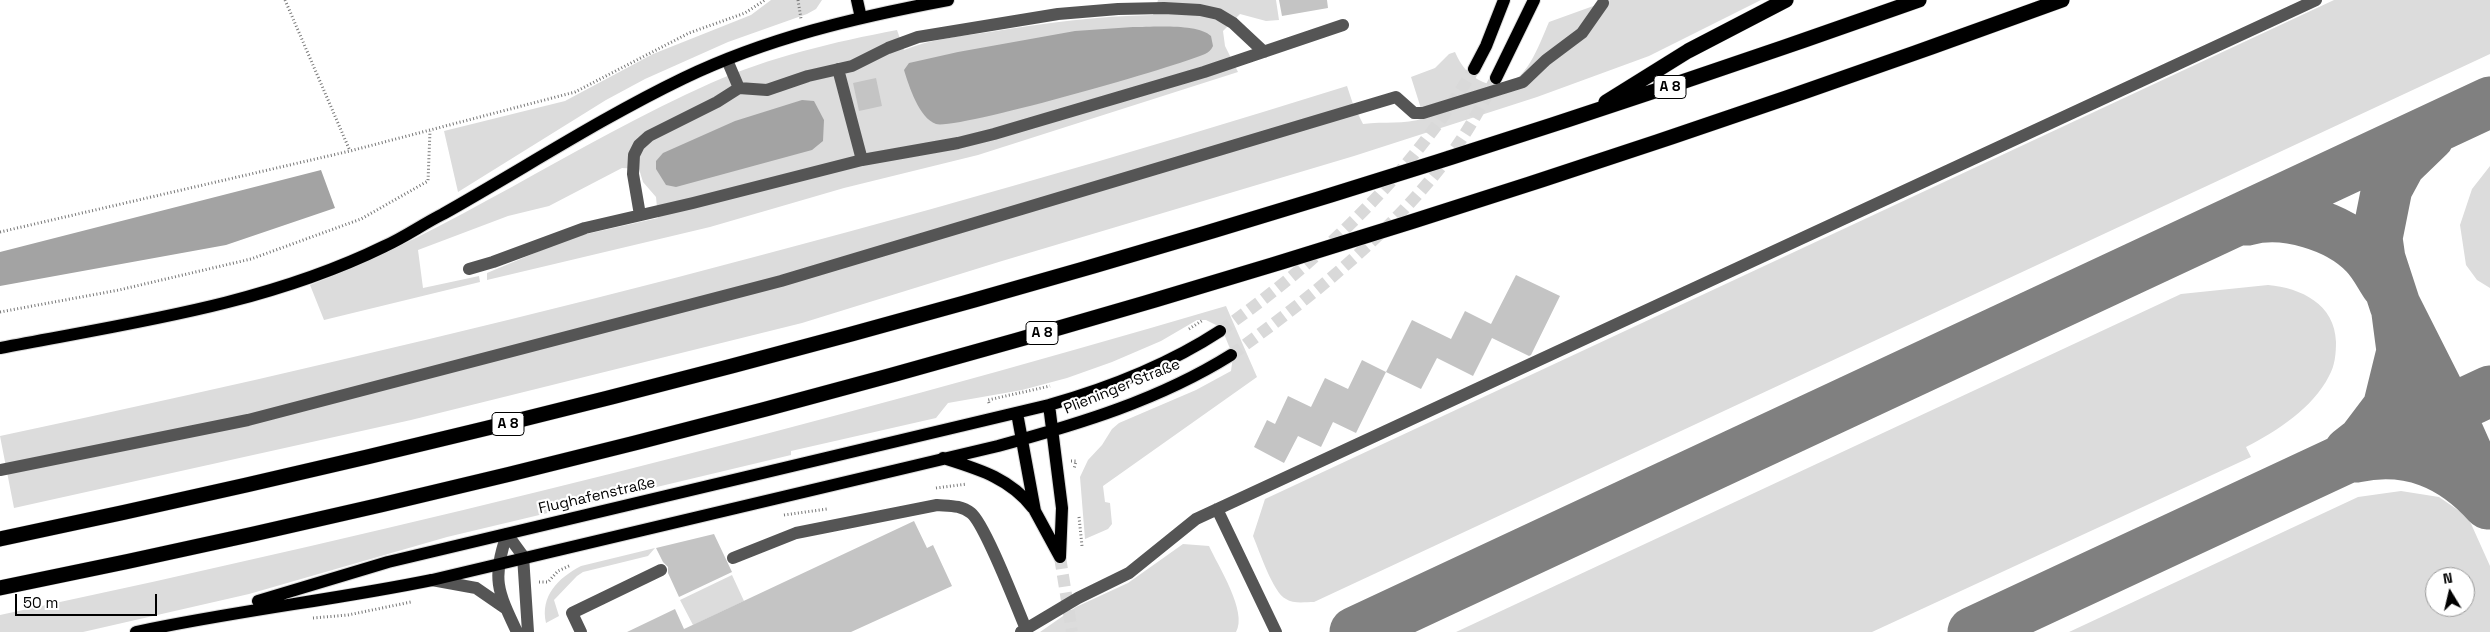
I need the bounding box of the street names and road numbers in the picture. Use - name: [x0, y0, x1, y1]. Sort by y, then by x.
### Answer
- road number: A 8: [1654, 75, 1686, 98]
- road number: A 8: [1026, 322, 1058, 344]
- street label: Plieninger Straße: [1061, 355, 1183, 419]
- road number: A 8: [492, 412, 524, 436]
- street label: Flughafenstraße: [537, 474, 657, 518]

